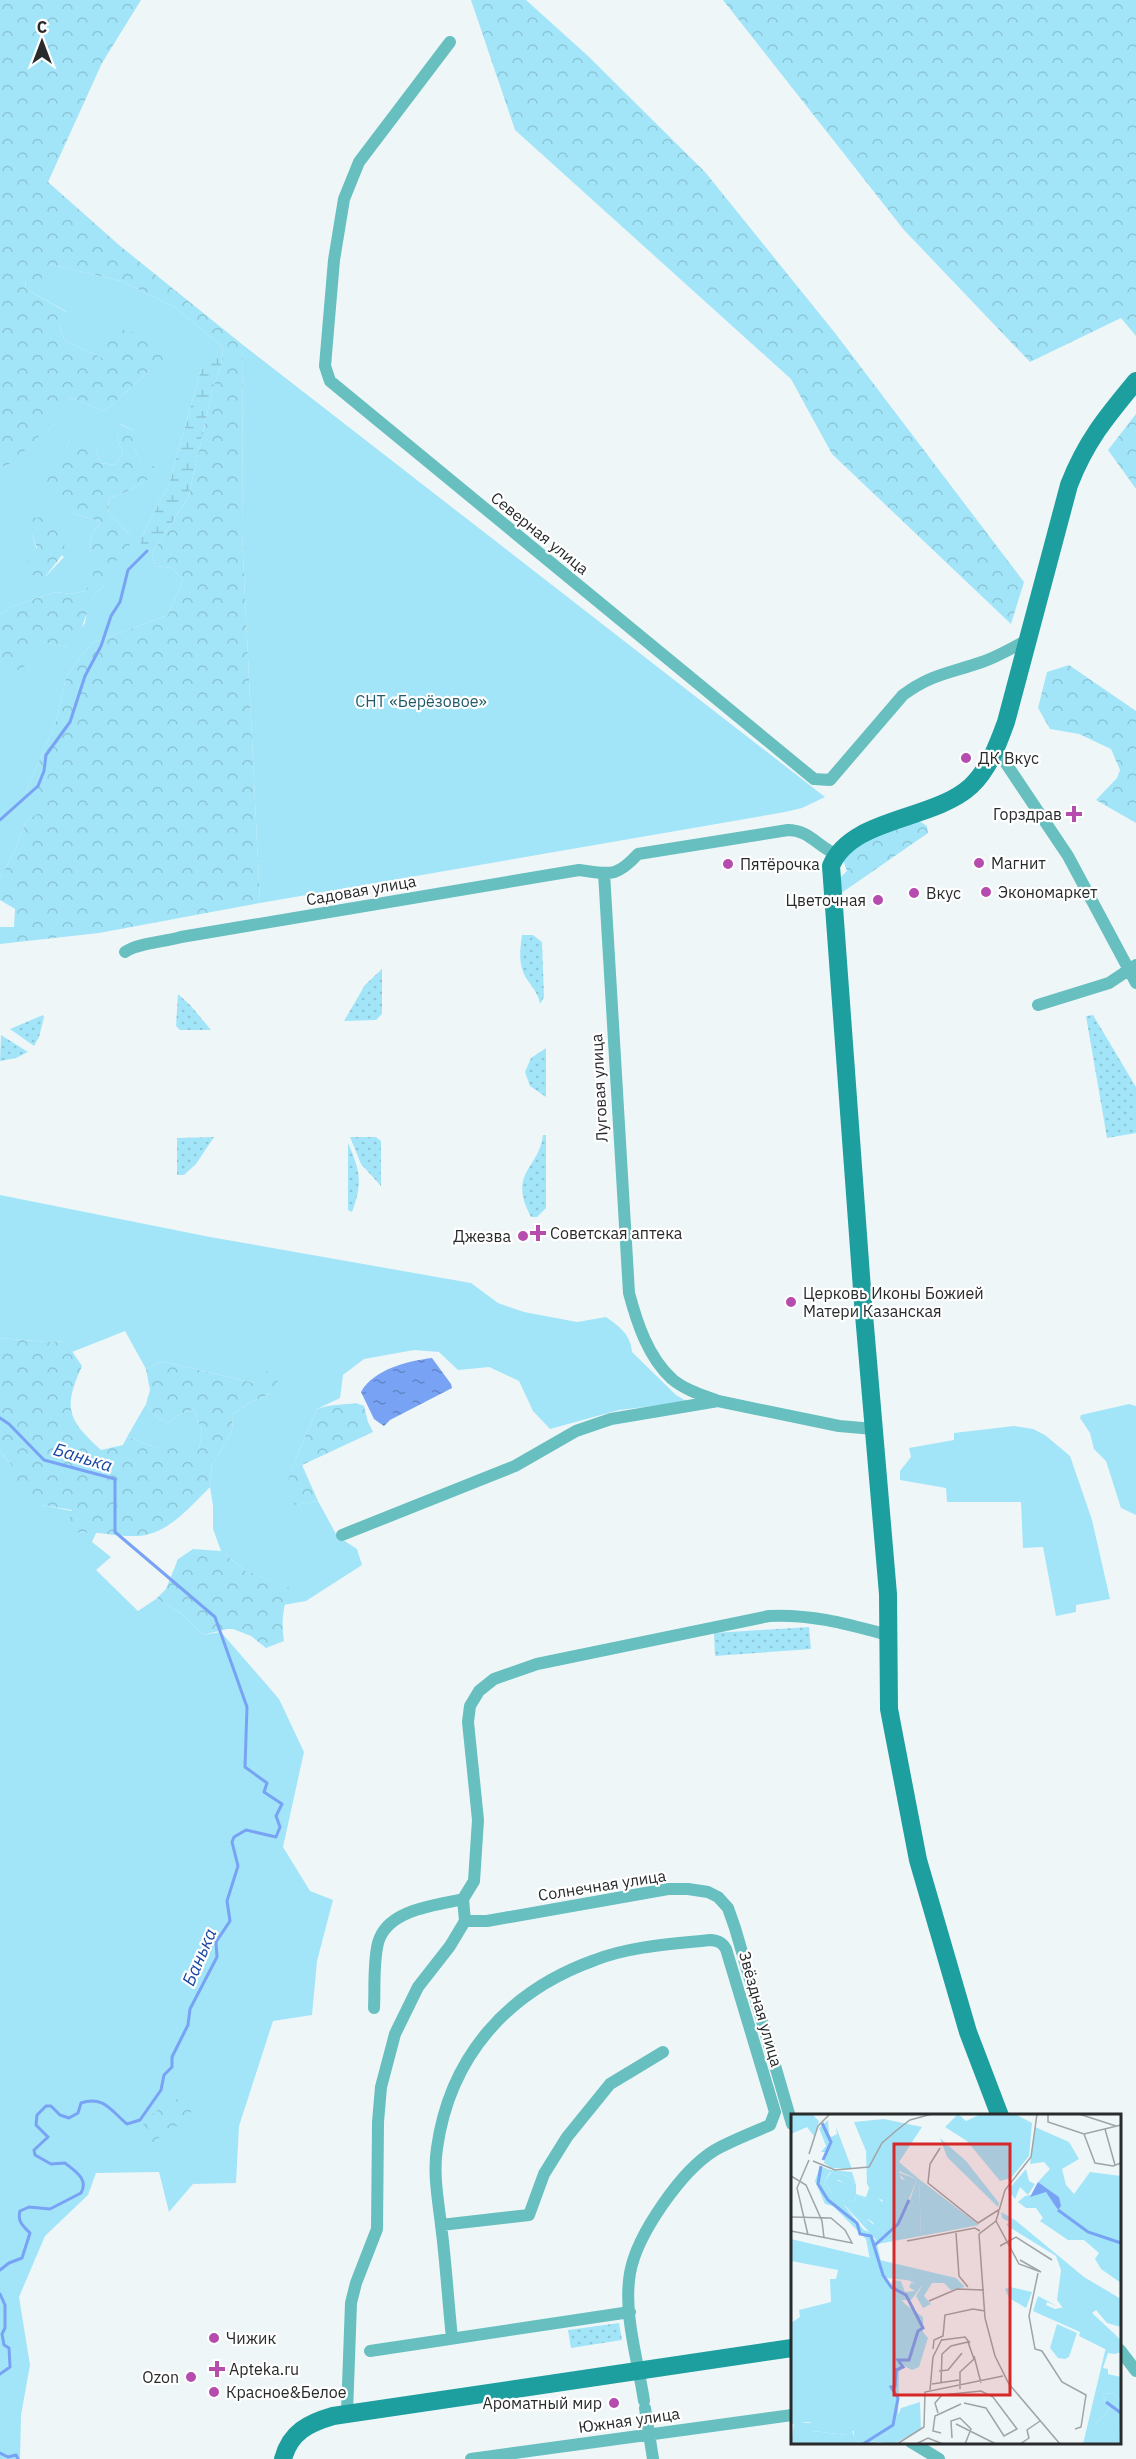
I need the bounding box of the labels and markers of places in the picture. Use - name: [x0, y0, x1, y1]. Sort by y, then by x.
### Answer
- place label: ДК Вкус: [978, 748, 1039, 768]
- marker: ДК Вкус: [959, 751, 973, 765]
- place label: Горздрав: [993, 804, 1062, 824]
- marker: Горздрав: [1067, 807, 1081, 821]
- place label: Магнит: [991, 853, 1046, 873]
- place label: Пятёрочка: [740, 854, 820, 874]
- marker: Магнит: [972, 856, 986, 870]
- marker: Пятёрочка: [721, 857, 735, 871]
- place label: Экономаркет: [998, 882, 1098, 902]
- place label: Вкус: [926, 883, 961, 903]
- marker: Экономаркет: [979, 885, 993, 899]
- marker: Вкус: [907, 886, 921, 900]
- place label: Цветочная: [785, 890, 866, 910]
- marker: Цветочная: [871, 893, 885, 907]
- place label: Советская аптека: [550, 1223, 683, 1243]
- place label: Джезва: [453, 1226, 511, 1246]
- marker: Советская аптека: [531, 1226, 545, 1240]
- marker: Джезва: [516, 1229, 530, 1243]
- place label: Церковь Иконы Божией Матери Казанская: [803, 1283, 984, 1321]
- marker: Церковь Иконы Божией Матери Казанская: [784, 1295, 798, 1309]
- place label: Чижик: [226, 2328, 276, 2348]
- marker: Чижик: [207, 2331, 221, 2345]
- place label: Apteka.ru: [229, 2359, 299, 2379]
- marker: Apteka.ru: [210, 2362, 224, 2376]
- place label: Ozon: [142, 2367, 179, 2387]
- marker: Ozon: [184, 2370, 198, 2384]
- place label: Красное&Белое: [226, 2382, 347, 2402]
- marker: Красное&Белое: [207, 2385, 221, 2399]
- place label: Ароматный мир: [483, 2393, 602, 2413]
- marker: Ароматный мир: [607, 2396, 621, 2410]

